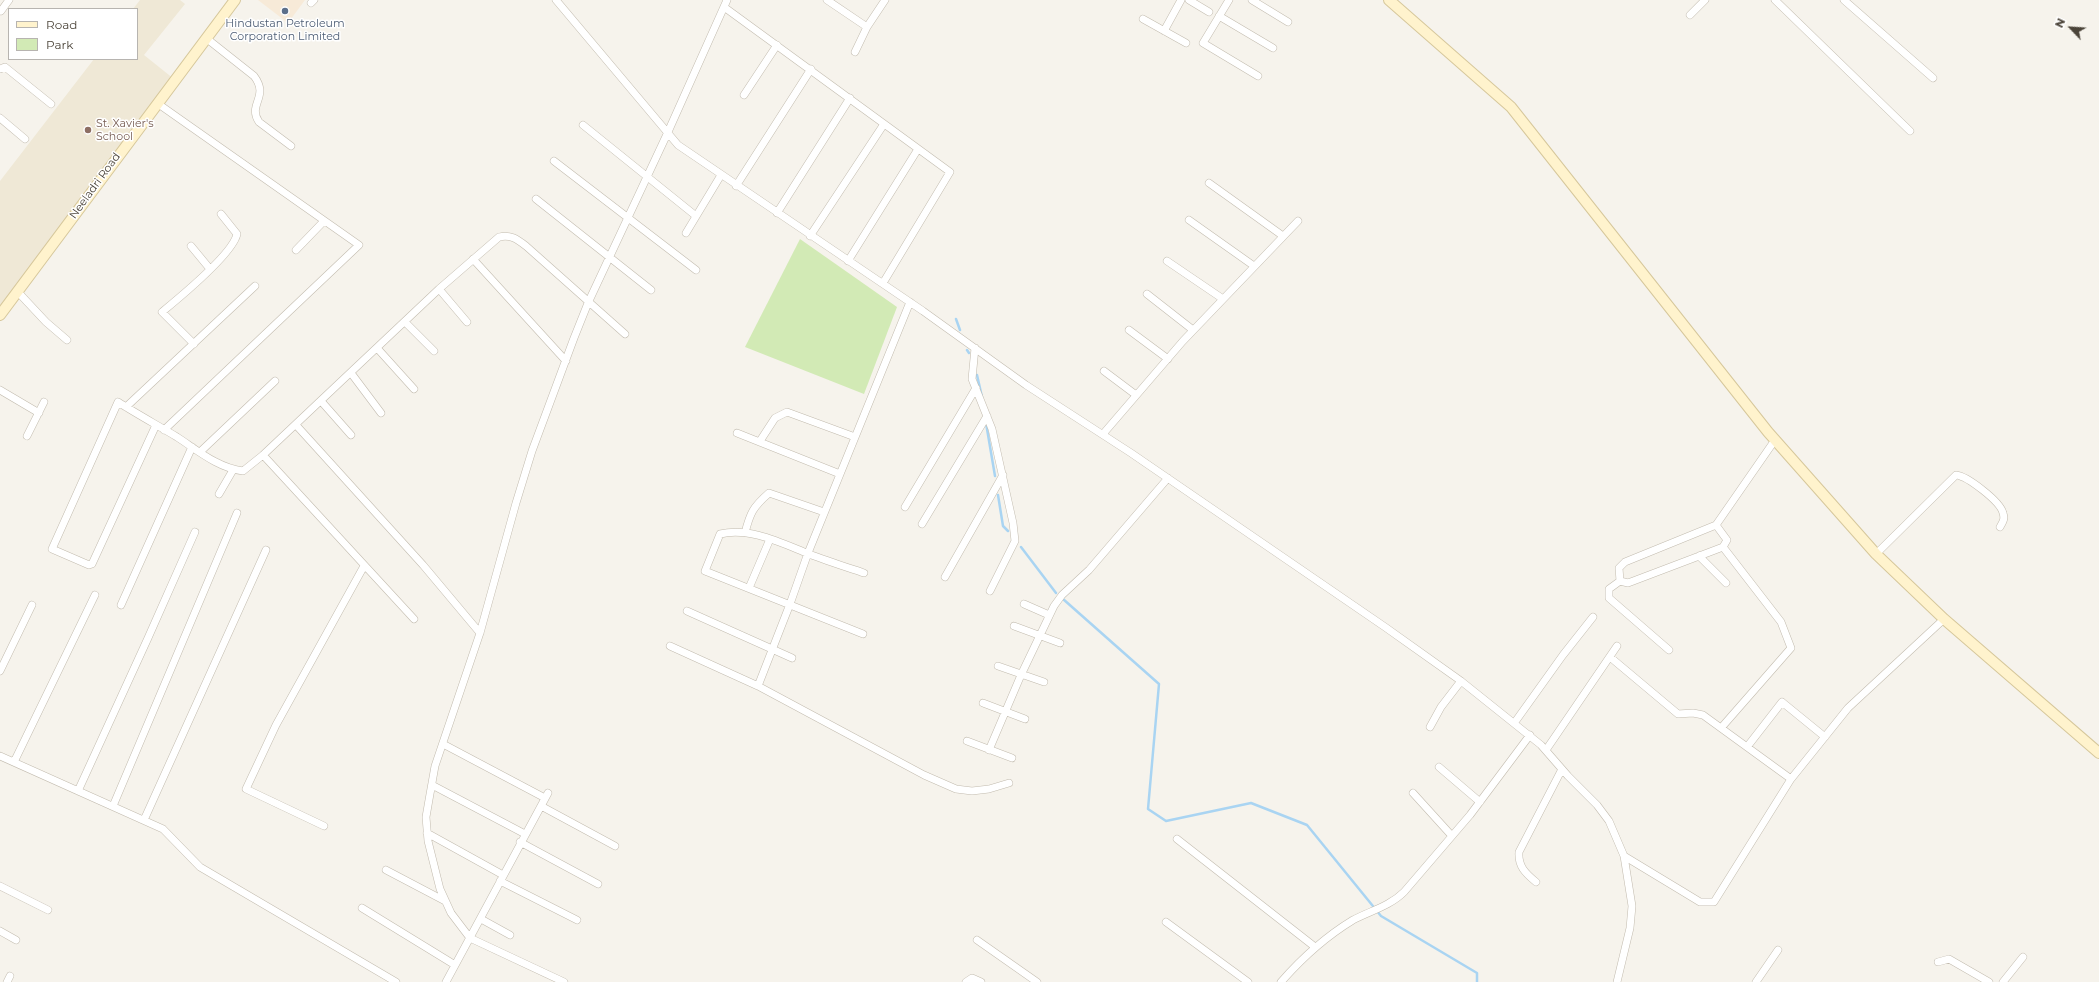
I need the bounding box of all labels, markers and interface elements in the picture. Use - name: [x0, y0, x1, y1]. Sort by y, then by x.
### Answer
- marker: Hindustan Petroleum Corporation Limited: [280, 6, 290, 16]
- legend: [8, 8, 138, 60]
- north arrow: [2051, 8, 2091, 48]
- text: N: [2052, 16, 2068, 30]
- text: Road: [46, 17, 77, 32]
- place label: Hindustan Petroleum Corporation Limited: [225, 17, 345, 43]
- text: Park: [46, 37, 73, 52]
- place label: St. Xavier's School: [96, 117, 154, 143]
- marker: St. Xavier's School: [83, 125, 93, 135]
- street label: Neeladri Road: [67, 151, 123, 221]

